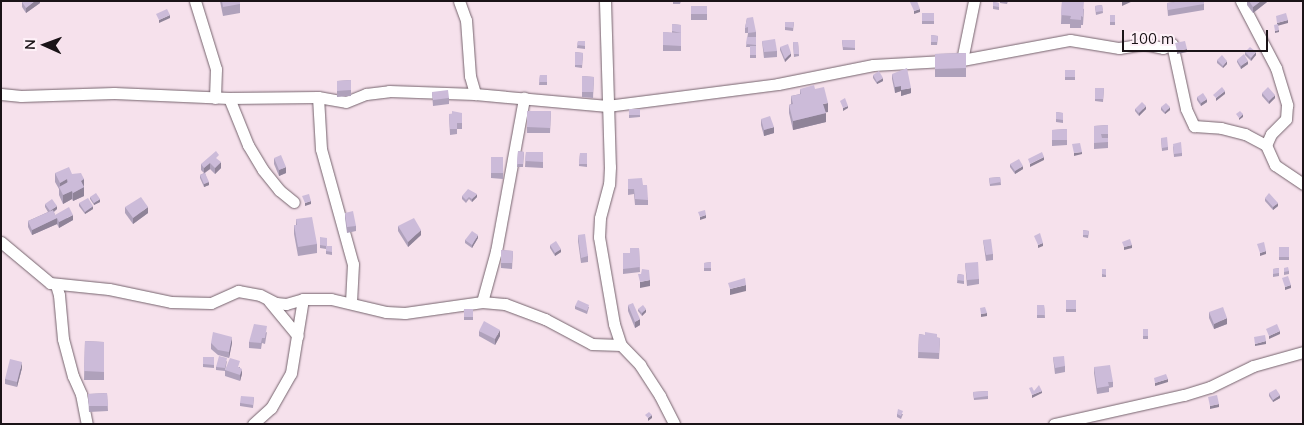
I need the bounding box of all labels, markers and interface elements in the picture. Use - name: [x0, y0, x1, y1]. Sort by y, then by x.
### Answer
- north arrow: [20, 20, 70, 70]
- scale bar: [1124, 20, 1270, 52]
- text: 100 m: [1130, 29, 1174, 48]
- text: N: [21, 39, 39, 50]

